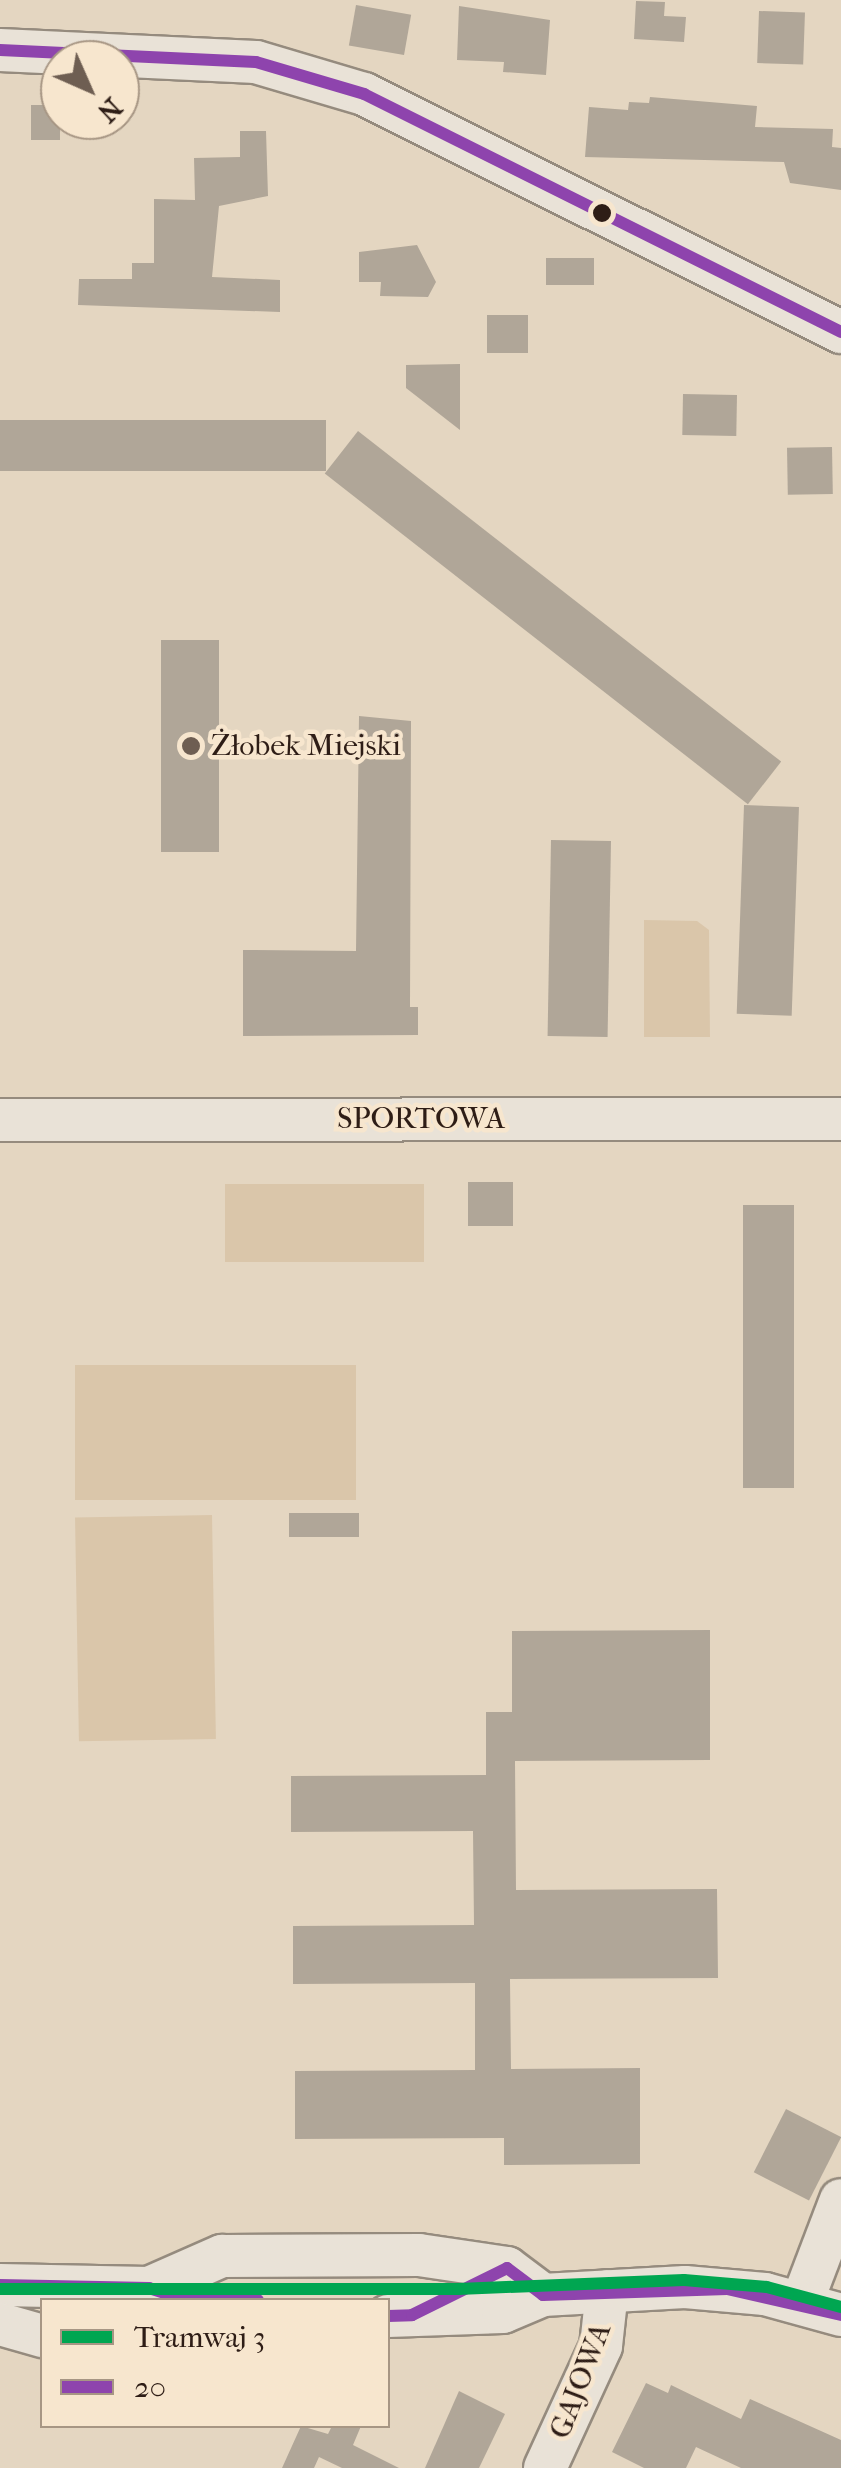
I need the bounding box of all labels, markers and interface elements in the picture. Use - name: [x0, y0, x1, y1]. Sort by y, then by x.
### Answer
- north arrow: [40, 40, 140, 140]
- text: N: [91, 91, 129, 129]
- unlabelled marker: [592, 203, 612, 223]
- place label: Żłobek Miejski: [211, 728, 401, 764]
- marker: Żłobek Miejski: [180, 735, 202, 757]
- street label: SPORTOWA: [337, 1101, 505, 1137]
- legend: [40, 2298, 390, 2428]
- street label: GAJOWA: [543, 2318, 619, 2444]
- text: Tramwaj 3: [134, 2320, 265, 2355]
- text: 20: [134, 2370, 166, 2405]

